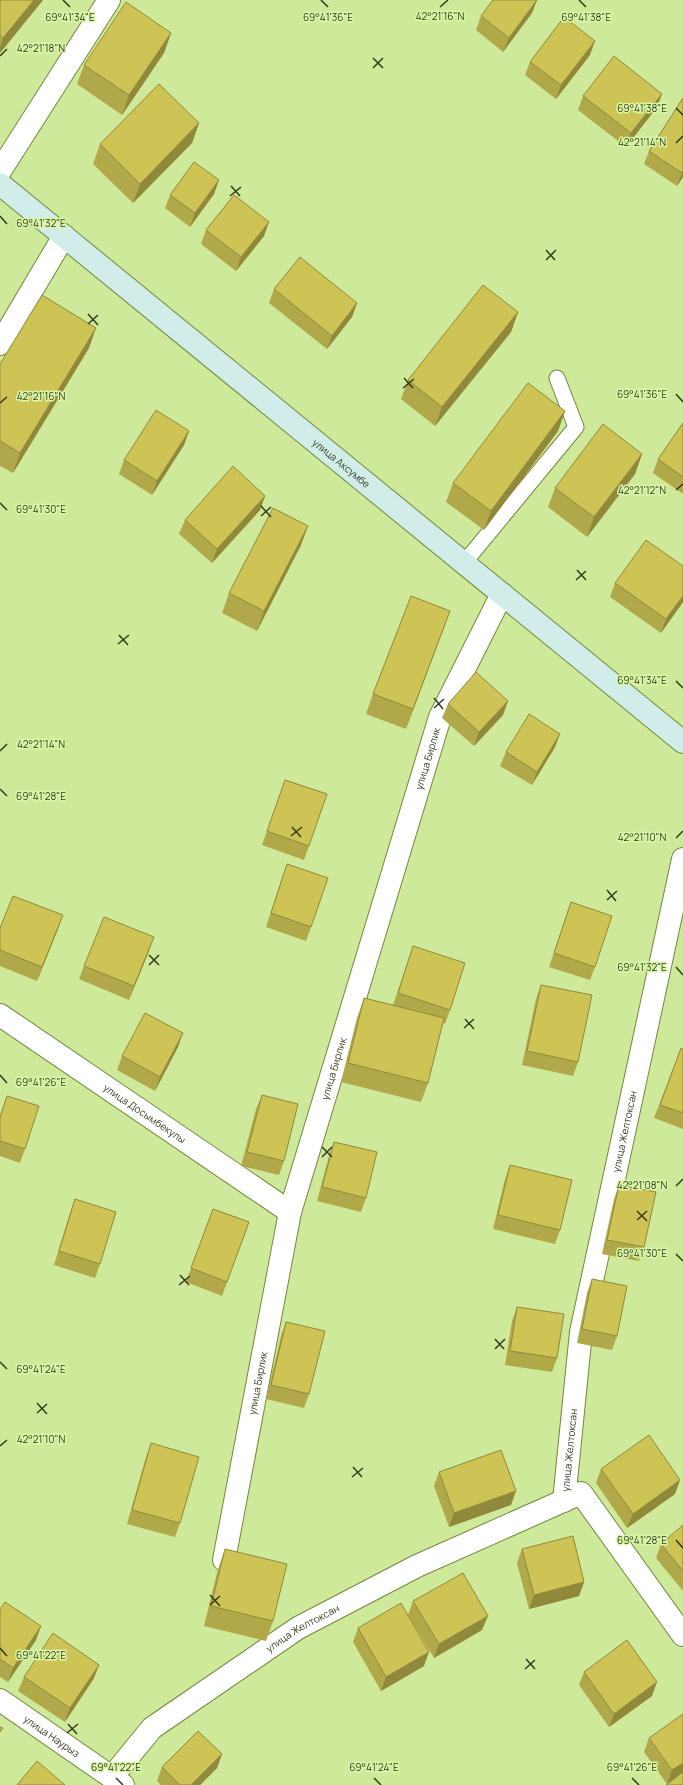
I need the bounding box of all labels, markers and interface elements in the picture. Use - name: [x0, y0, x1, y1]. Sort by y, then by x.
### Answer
- text: 42°21'16"N: [416, 9, 465, 23]
- text: 69°41'34"E: [45, 10, 95, 24]
- text: 69°41'36"E: [303, 10, 353, 24]
- text: 69°41'38"E: [561, 10, 611, 24]
- text: 42°21'18"N: [17, 41, 65, 55]
- text: 69°41'38"E: [617, 101, 667, 115]
- text: 42°21'14"N: [618, 135, 666, 149]
- text: 69°41'32"E: [16, 216, 66, 230]
- text: 69°41'36"E: [617, 387, 667, 401]
- text: 42°21'16"N: [17, 389, 66, 403]
- street label: улица Аксумбе: [310, 435, 373, 491]
- text: 42°21'12"N: [618, 483, 666, 497]
- text: 69°41'30"E: [16, 502, 66, 516]
- text: 69°41'34"E: [617, 673, 667, 687]
- street label: улица Бирлик: [411, 725, 444, 791]
- text: 42°21'14"N: [17, 737, 65, 751]
- text: 69°41'28"E: [16, 789, 66, 803]
- text: 42°21'10"N: [618, 830, 666, 844]
- text: 69°41'32"E: [617, 960, 667, 974]
- street label: улица Бирлик: [317, 1035, 350, 1101]
- text: 69°41'26"E: [16, 1075, 66, 1089]
- street label: улица Досымбекулы: [101, 1080, 189, 1146]
- street label: улица Желтоксан: [609, 1089, 640, 1174]
- text: 42°21'08"N: [617, 1178, 667, 1192]
- text: 69°41'30"E: [617, 1246, 667, 1260]
- street label: улица Бирлик: [245, 1349, 271, 1416]
- text: 69°41'24"E: [16, 1362, 66, 1376]
- street label: улица Желтоксан: [558, 1408, 580, 1492]
- text: 42°21'10"N: [17, 1432, 65, 1446]
- text: 69°41'28"E: [617, 1533, 667, 1547]
- street label: улица Желтоксан: [263, 1601, 342, 1655]
- text: 69°41'22"E: [16, 1648, 66, 1662]
- street label: улица Наурыз: [21, 1711, 83, 1760]
- text: 69°41'22"E: [91, 1760, 141, 1774]
- text: 69°41'24"E: [349, 1760, 399, 1774]
- text: 69°41'26"E: [607, 1760, 657, 1774]

